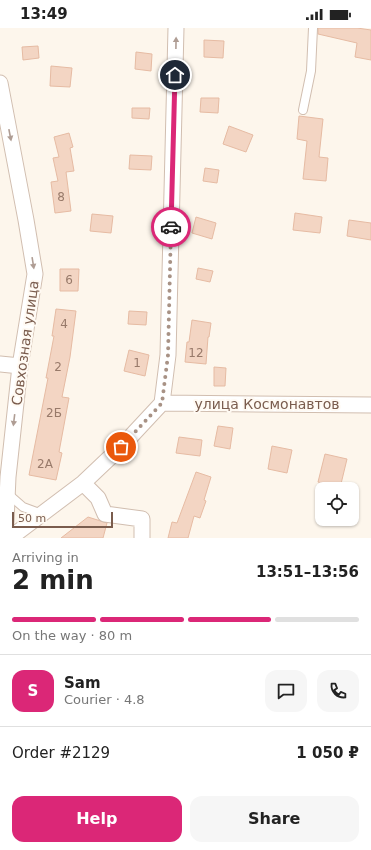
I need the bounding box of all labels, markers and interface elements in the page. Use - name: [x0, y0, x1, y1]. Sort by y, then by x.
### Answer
- text: 13:49: [20, 5, 68, 23]
- one-way arrow: [172, 37, 179, 49]
- pin: [158, 58, 192, 92]
- icon: home: [164, 64, 186, 86]
- one-way arrow: [7, 129, 13, 142]
- house number: 8: [57, 190, 65, 204]
- courier: [151, 207, 191, 247]
- icon: car: [160, 216, 182, 238]
- one-way arrow: [31, 257, 37, 269]
- house number: 6: [65, 273, 73, 287]
- street label: Совхозная улица: [8, 280, 42, 406]
- house number: 4: [60, 317, 68, 331]
- house number: 12: [188, 346, 204, 360]
- house number: 1: [133, 356, 141, 370]
- house number: 2: [54, 360, 62, 374]
- street label: улица Космонавтов: [194, 396, 340, 412]
- house number: 2Б: [46, 406, 62, 420]
- one-way arrow: [11, 414, 17, 426]
- pin: [104, 430, 138, 464]
- icon: bag: [110, 436, 132, 458]
- house number: 2А: [37, 457, 54, 471]
- map controls: [315, 482, 359, 526]
- button: locate: [315, 482, 359, 526]
- scale bar: [12, 510, 113, 529]
- text: 50 m: [18, 512, 46, 525]
- text: Arriving in: [12, 550, 79, 565]
- text: 13:51–13:56: [256, 563, 359, 581]
- text: 2 min: [12, 565, 94, 595]
- text: On the way · 80 m: [12, 628, 132, 643]
- button: chat: [265, 670, 307, 712]
- button: phone: [317, 670, 359, 712]
- text: Sam: [64, 674, 101, 692]
- text: S: [28, 682, 38, 700]
- text: Courier · 4.8: [64, 692, 145, 707]
- text: Order #2129: [12, 744, 110, 762]
- text: 1 050 ₽: [296, 744, 359, 762]
- button: Help: [12, 796, 182, 842]
- button: Share: [190, 796, 359, 842]

